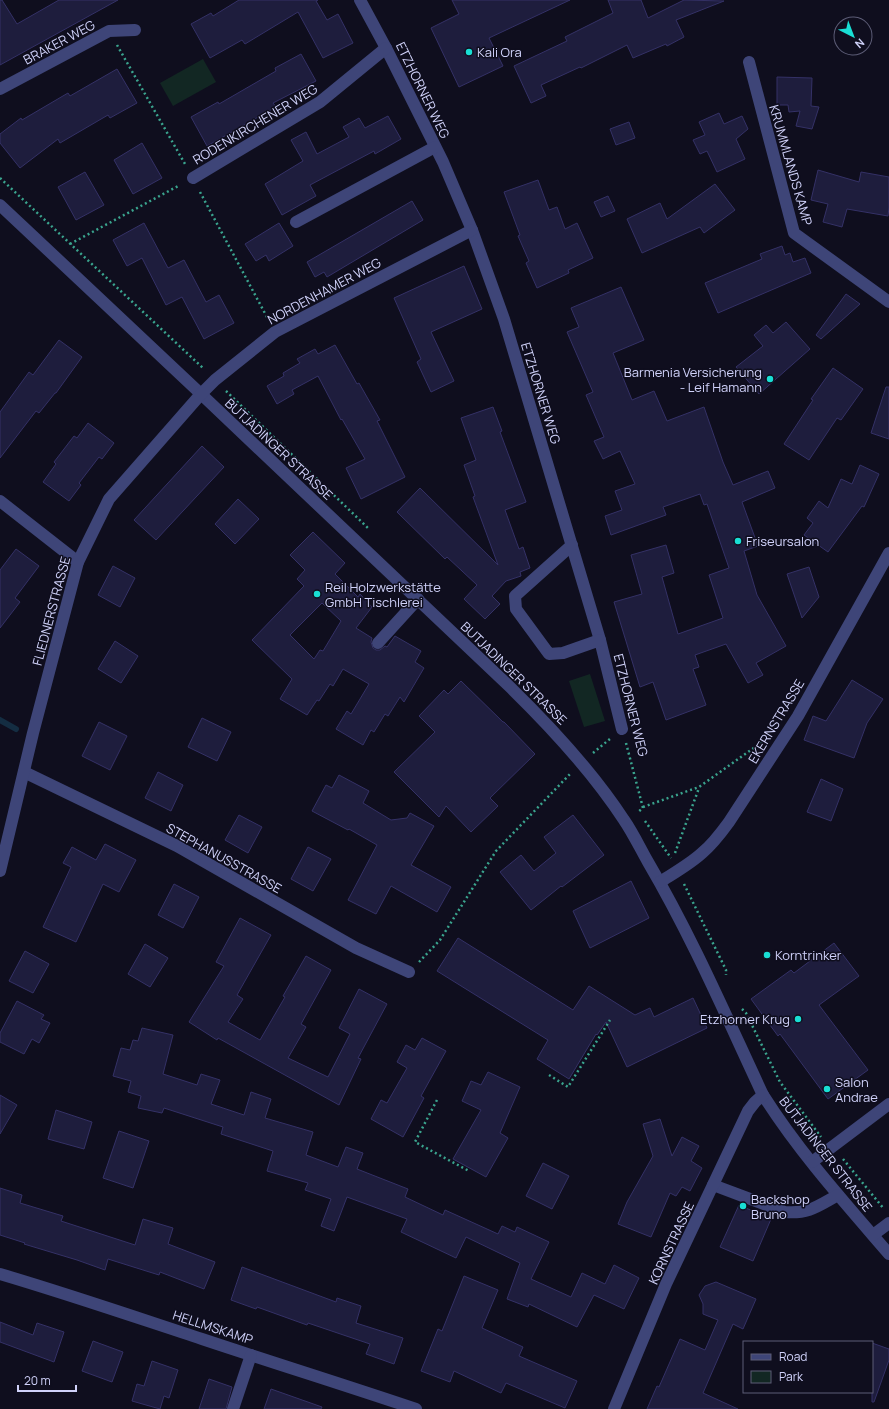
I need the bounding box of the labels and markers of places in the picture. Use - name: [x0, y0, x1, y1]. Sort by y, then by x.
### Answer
- place label: Kali Ora: [477, 43, 522, 61]
- marker: Kali Ora: [464, 47, 474, 57]
- place label: Barmenia Versicherung - Leif Hamann: [624, 363, 762, 396]
- marker: Barmenia Versicherung - Leif Hamann: [765, 374, 775, 384]
- place label: Friseursalon: [746, 532, 819, 550]
- marker: Friseursalon: [733, 536, 743, 546]
- place label: Reil Holzwerkstätte GmbH Tischlerei: [325, 578, 441, 611]
- marker: Reil Holzwerkstätte GmbH Tischlerei: [312, 589, 322, 599]
- place label: Korntrinker: [775, 946, 842, 964]
- marker: Korntrinker: [762, 950, 772, 960]
- place label: Etzhorner Krug: [700, 1010, 790, 1028]
- marker: Etzhorner Krug: [793, 1014, 803, 1024]
- place label: Salon Andrae: [835, 1073, 878, 1106]
- marker: Salon Andrae: [822, 1084, 832, 1094]
- place label: Backshop Bruno: [751, 1190, 810, 1223]
- marker: Backshop Bruno: [738, 1201, 748, 1211]

